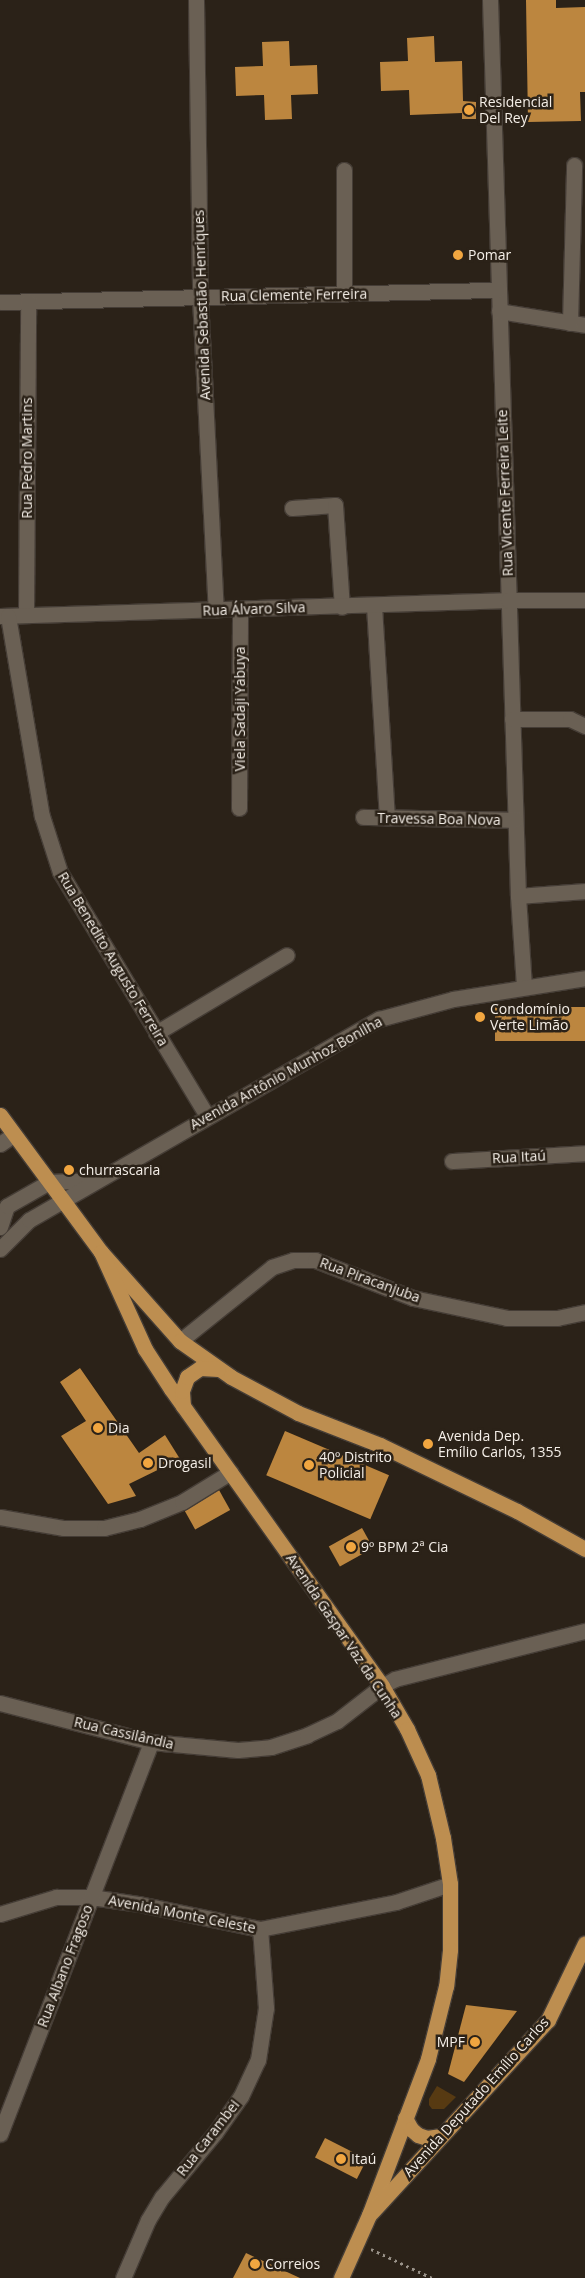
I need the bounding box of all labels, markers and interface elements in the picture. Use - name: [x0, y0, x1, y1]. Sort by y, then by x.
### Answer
- place label: Residencial Del Rey: [479, 94, 552, 126]
- marker: Residencial Del Rey: [463, 104, 475, 116]
- street label: Avenida Sebastião Henriques: [190, 210, 214, 400]
- place label: Pomar: [468, 247, 511, 263]
- marker: Pomar: [452, 249, 464, 261]
- street label: Rua Clemente Ferreira: [221, 285, 367, 305]
- street label: Rua Pedro Martins: [19, 397, 35, 519]
- street label: Rua Vicente Ferreira Leite: [494, 409, 516, 577]
- street label: Rua Álvaro Silva: [202, 599, 306, 619]
- street label: Viela Sadaji Yabuya: [232, 647, 248, 771]
- street label: Travessa Boa Nova: [377, 810, 501, 828]
- street label: Rua Benedito Augusto Ferreira: [54, 869, 172, 1049]
- place label: Condomínio Verte Limão: [490, 1001, 570, 1034]
- marker: Condomínio Verte Limão: [474, 1011, 486, 1023]
- street label: Avenida Antônio Munhoz Bonilha: [187, 1013, 385, 1133]
- street label: Rua Itaú: [492, 1147, 546, 1167]
- place label: churrascaria: [79, 1162, 160, 1178]
- marker: churrascaria: [63, 1164, 75, 1176]
- street label: Rua Piracanjuba: [317, 1254, 423, 1306]
- place label: Dia: [108, 1420, 129, 1436]
- marker: Dia: [92, 1422, 104, 1434]
- place label: Avenida Dep. Emílio Carlos, 1355: [438, 1428, 562, 1460]
- marker: Avenida Dep. Emílio Carlos, 1355: [422, 1438, 434, 1450]
- place label: 40º Distrito Policial: [319, 1449, 392, 1481]
- place label: Drogasil: [158, 1455, 211, 1471]
- marker: Drogasil: [142, 1457, 154, 1469]
- marker: 40º Distrito Policial: [303, 1459, 315, 1471]
- place label: 9º BPM 2ª Cia: [361, 1539, 448, 1555]
- marker: 9º BPM 2ª Cia: [345, 1541, 357, 1553]
- street label: Avenida Gaspar Vaz da Cunha: [283, 1551, 405, 1721]
- street label: Rua Cassilândia: [72, 1713, 176, 1753]
- street label: Avenida Monte Celeste: [107, 1891, 257, 1937]
- street label: Rua Albano Fragoso: [34, 1902, 96, 2030]
- street label: Avenida Deputado Emílio Carlos: [400, 2014, 552, 2180]
- place label: MPF: [437, 2034, 465, 2050]
- marker: MPF: [469, 2036, 481, 2048]
- street label: Rua Carambei: [173, 2097, 243, 2179]
- place label: Itaú: [351, 2151, 376, 2167]
- marker: Itaú: [335, 2153, 347, 2165]
- place label: Correios: [265, 2256, 320, 2272]
- marker: Correios: [249, 2258, 261, 2270]

